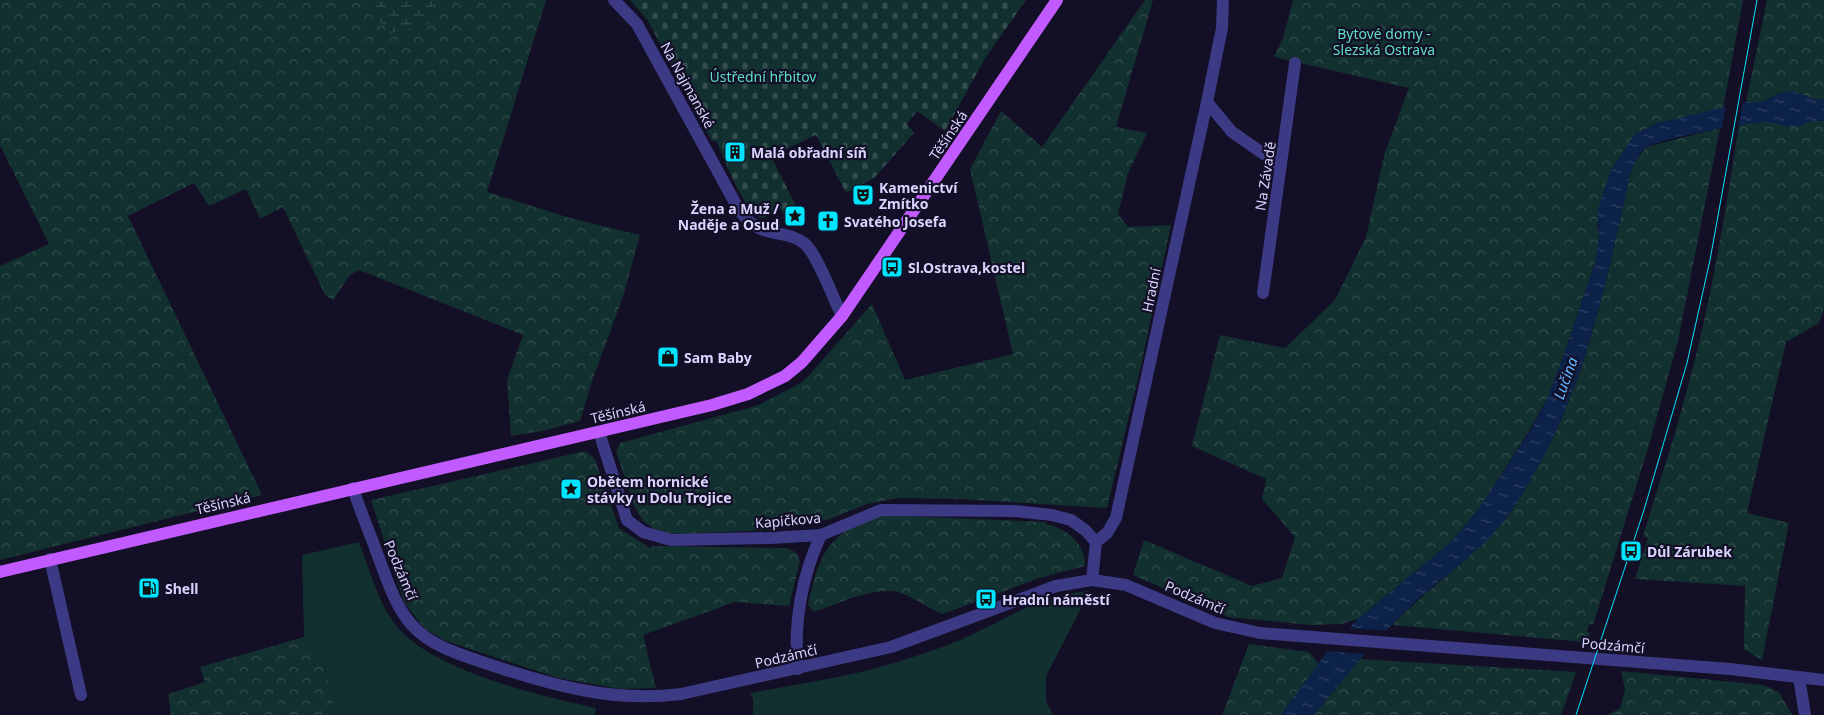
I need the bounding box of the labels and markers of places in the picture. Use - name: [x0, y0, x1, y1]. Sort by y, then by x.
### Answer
- building icon: Malá obřadní síň: [723, 140, 747, 164]
- place label: Malá obřadní síň: [751, 143, 867, 162]
- place label: Kamenictví Zmítko: [879, 178, 958, 213]
- theatre icon: Kamenictví Zmítko: [851, 183, 875, 207]
- place label: Žena a Muž / Naděje a Osud: [678, 199, 779, 234]
- place icon: Žena a Muž / Naděje a Osud: [783, 204, 807, 228]
- church icon: Svatého Josefa: [816, 209, 840, 233]
- place label: Svatého Josefa: [844, 212, 947, 231]
- bus stop icon: Sl.Ostrava,kostel: [880, 255, 904, 279]
- place label: Sl.Ostrava,kostel: [908, 258, 1025, 277]
- shop icon: Sam Baby: [656, 345, 680, 369]
- place label: Sam Baby: [684, 348, 752, 367]
- place label: Obětem hornické stávky u Dolu Trojice: [587, 472, 732, 507]
- place icon: Obětem hornické stávky u Dolu Trojice: [559, 477, 583, 501]
- bus stop icon: Důl Zárubek: [1619, 539, 1643, 563]
- place label: Důl Zárubek: [1647, 542, 1732, 561]
- fuel station icon: Shell: [137, 576, 161, 600]
- place label: Shell: [165, 579, 199, 598]
- bus stop icon: Hradní náměstí: [974, 587, 998, 611]
- place label: Hradní náměstí: [1002, 590, 1110, 609]

